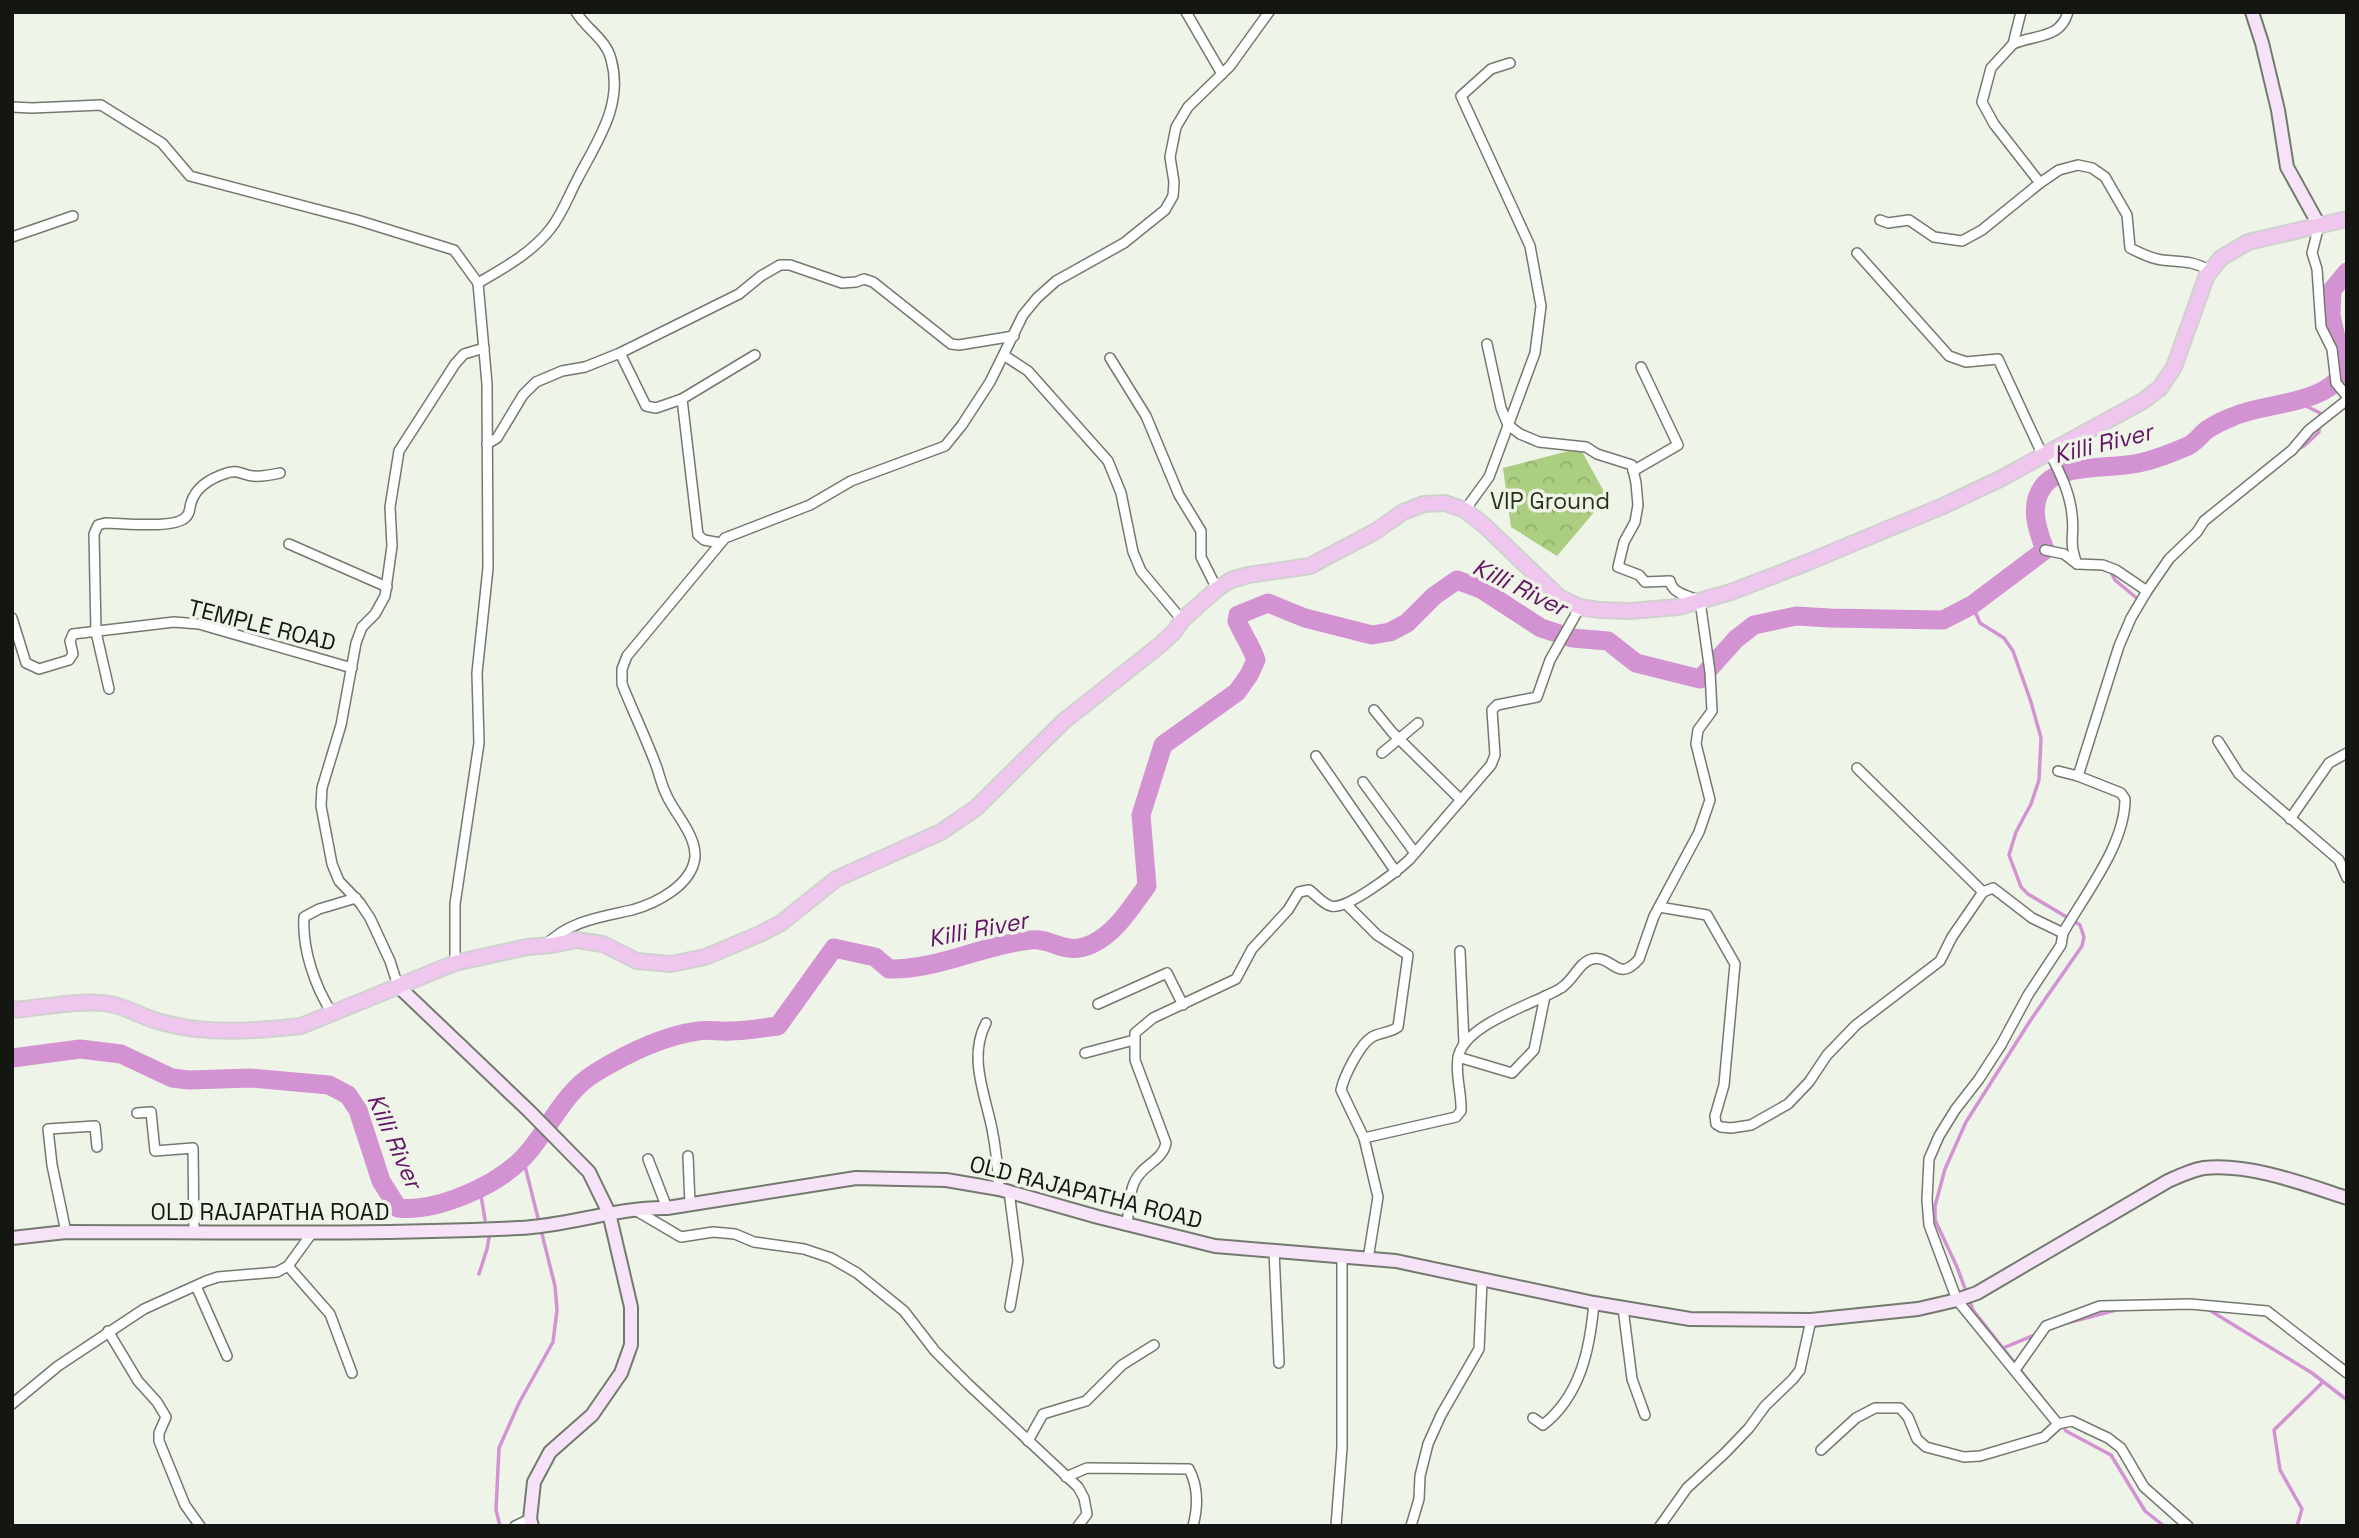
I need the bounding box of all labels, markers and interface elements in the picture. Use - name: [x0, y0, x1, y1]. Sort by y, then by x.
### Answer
- water label: Killi River: [2050, 415, 2159, 470]
- park label: VIP Ground: [1490, 486, 1610, 516]
- water label: Killi River: [1468, 551, 1575, 624]
- street label: TEMPLE ROAD: [185, 592, 339, 658]
- water label: Killi River: [925, 904, 1033, 954]
- water label: Killi River: [360, 1089, 431, 1196]
- street label: OLD RAJAPATHA ROAD: [966, 1149, 1206, 1235]
- street label: OLD RAJAPATHA ROAD: [151, 1197, 389, 1227]

